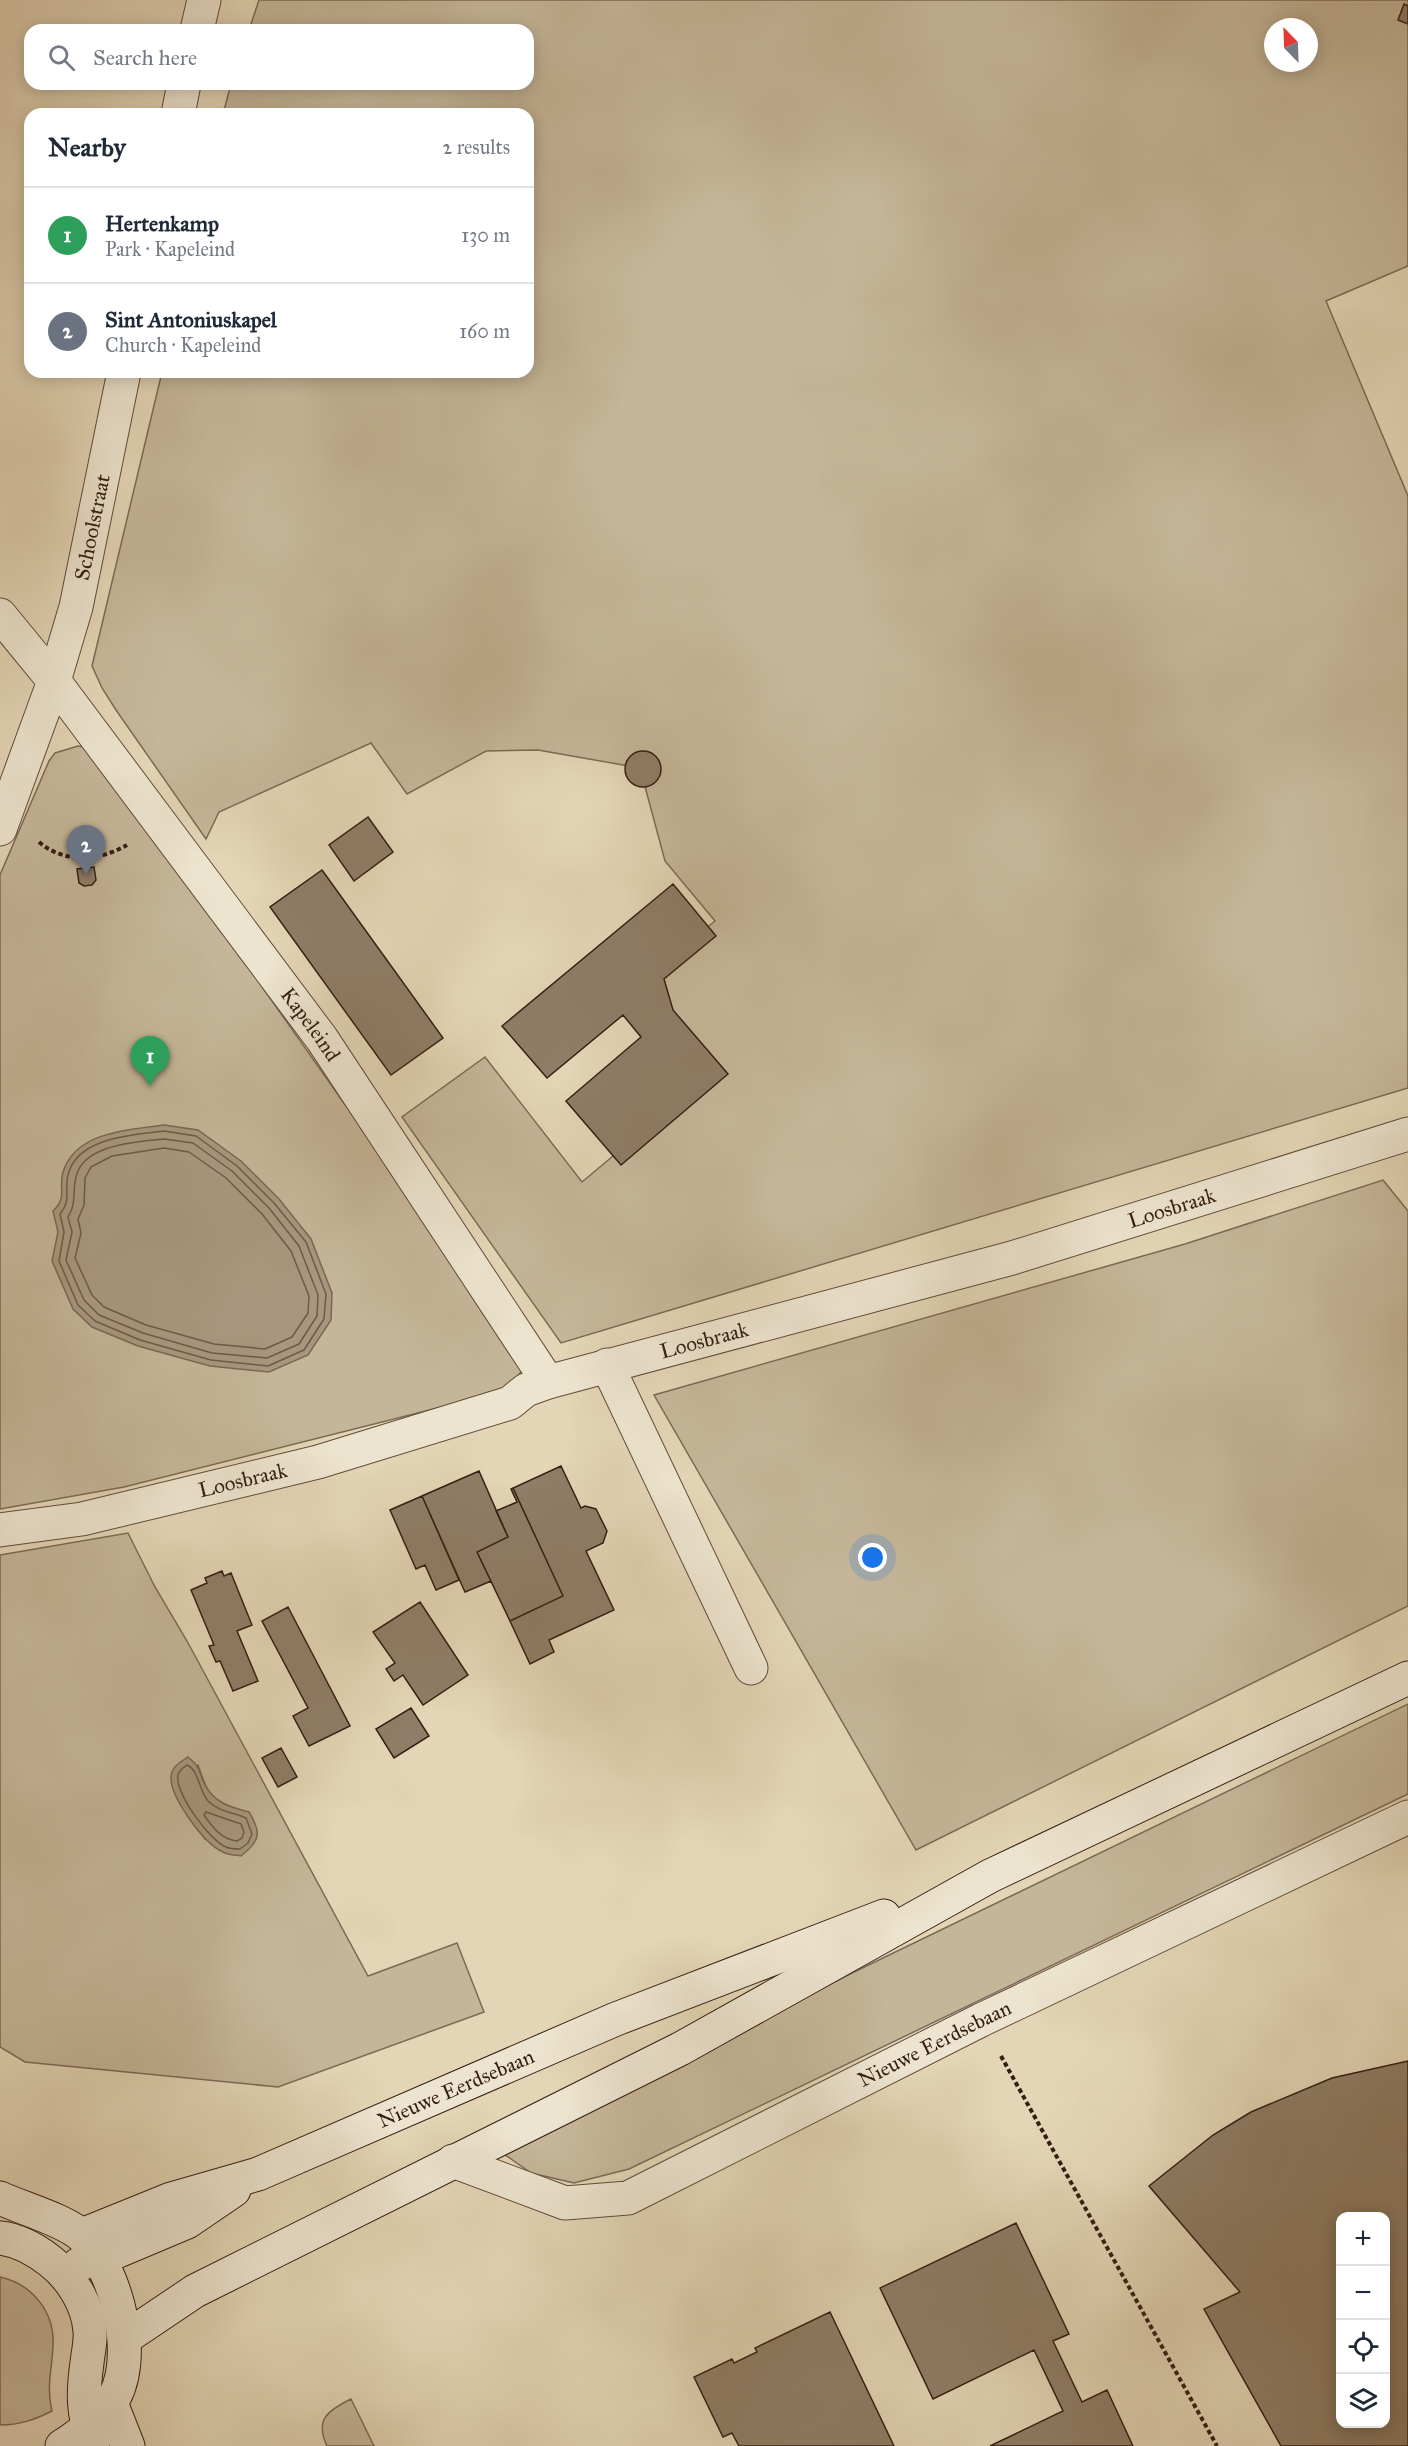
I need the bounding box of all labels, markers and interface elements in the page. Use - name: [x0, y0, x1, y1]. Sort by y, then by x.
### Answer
- north arrow: [1264, 18, 1318, 72]
- search box: [24, 24, 534, 90]
- icon: search: [45, 41, 78, 74]
- text: Search here: [93, 44, 197, 71]
- text: Nearby: [48, 131, 126, 163]
- text: 2 results: [442, 135, 510, 159]
- text: Hertenkamp: [105, 210, 219, 237]
- text: 1: [64, 223, 71, 247]
- text: 130 m: [461, 223, 510, 247]
- text: Park · Kapeleind: [105, 237, 235, 261]
- text: Sint Antoniuskapel: [105, 306, 277, 333]
- text: 2: [63, 319, 72, 343]
- text: 160 m: [459, 319, 510, 343]
- text: Church · Kapeleind: [105, 333, 261, 357]
- street label: Schoolstraat: [69, 471, 116, 583]
- pin: 2: [66, 826, 106, 875]
- street label: Kapeleind: [275, 982, 346, 1067]
- pin: 1: [130, 1036, 170, 1086]
- street label: Loosbraak: [1125, 1182, 1219, 1234]
- street label: Loosbraak: [657, 1316, 751, 1364]
- street label: Loosbraak: [196, 1457, 290, 1503]
- your location: [858, 1543, 887, 1572]
- street label: Nieuwe Eerdsebaan: [854, 1995, 1015, 2093]
- street label: Nieuwe Eerdsebaan: [373, 2043, 538, 2134]
- map controls: [1336, 2212, 1390, 2428]
- button: +: [1336, 2212, 1390, 2266]
- button: −: [1336, 2266, 1390, 2320]
- button: locate: [1336, 2320, 1390, 2374]
- button: layers: [1336, 2374, 1390, 2428]

